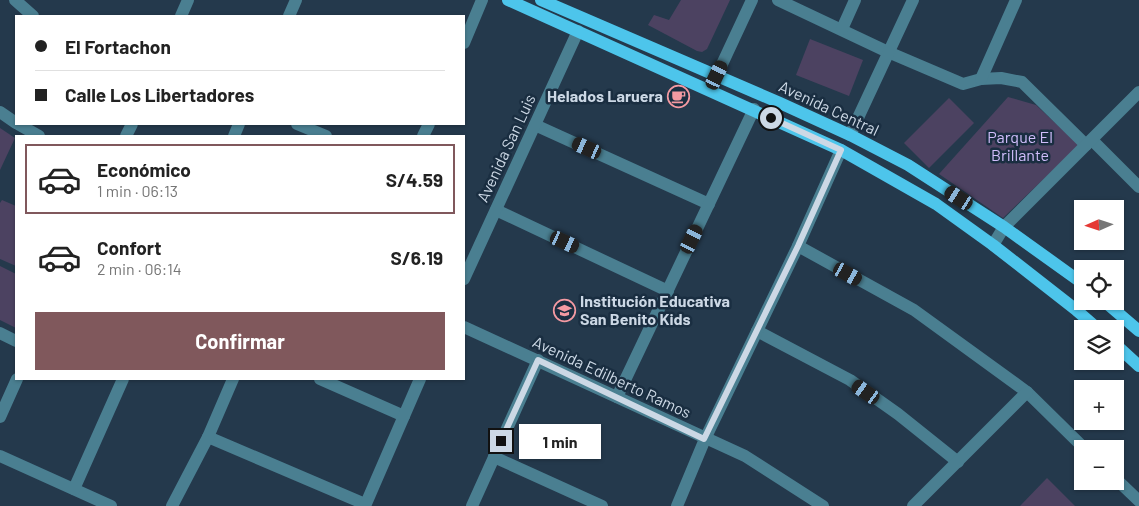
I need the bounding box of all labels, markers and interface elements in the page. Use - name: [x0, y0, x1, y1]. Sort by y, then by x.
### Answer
- text: El Fortachon: [65, 35, 171, 58]
- car: [703, 58, 730, 92]
- street label: Avenida Central: [776, 76, 882, 139]
- text: Calle Los Libertadores: [65, 83, 254, 106]
- cafe icon: Helados Laruera: [667, 84, 691, 108]
- place label: Helados Laruera: [547, 86, 663, 105]
- street label: Avenida San Luis: [472, 91, 539, 205]
- route start: [760, 107, 782, 129]
- park label: Parque El Brillante: [987, 127, 1053, 164]
- car: [570, 135, 603, 161]
- icon: car: [37, 157, 82, 202]
- text: Económico: [97, 158, 191, 181]
- text: S/4.59: [386, 168, 443, 191]
- text: 1 min · 06:13: [97, 181, 178, 200]
- car: [942, 184, 975, 212]
- north arrow: [1074, 200, 1124, 250]
- map controls: [1074, 200, 1124, 490]
- car: [678, 222, 705, 256]
- car: [548, 229, 581, 255]
- icon: car: [37, 235, 82, 280]
- text: Confort: [97, 236, 161, 259]
- text: S/6.19: [391, 246, 443, 269]
- text: 2 min · 06:14: [97, 259, 182, 278]
- car: [831, 260, 864, 288]
- button: locate: [1074, 260, 1124, 310]
- place label: Institución Educativa San Benito Kids: [580, 291, 730, 328]
- school or university icon: Institución Educativa San Benito Kids: [552, 298, 576, 322]
- button: Confirmar: [35, 312, 445, 370]
- button: layers: [1074, 320, 1124, 370]
- street label: Avenida Edilberto Ramos: [530, 332, 694, 422]
- car: [849, 377, 882, 407]
- button: +: [1074, 380, 1124, 430]
- callout: 1 min: [518, 424, 601, 458]
- route end: [490, 430, 512, 452]
- text: 1 min: [542, 432, 578, 451]
- button: −: [1074, 440, 1124, 490]

